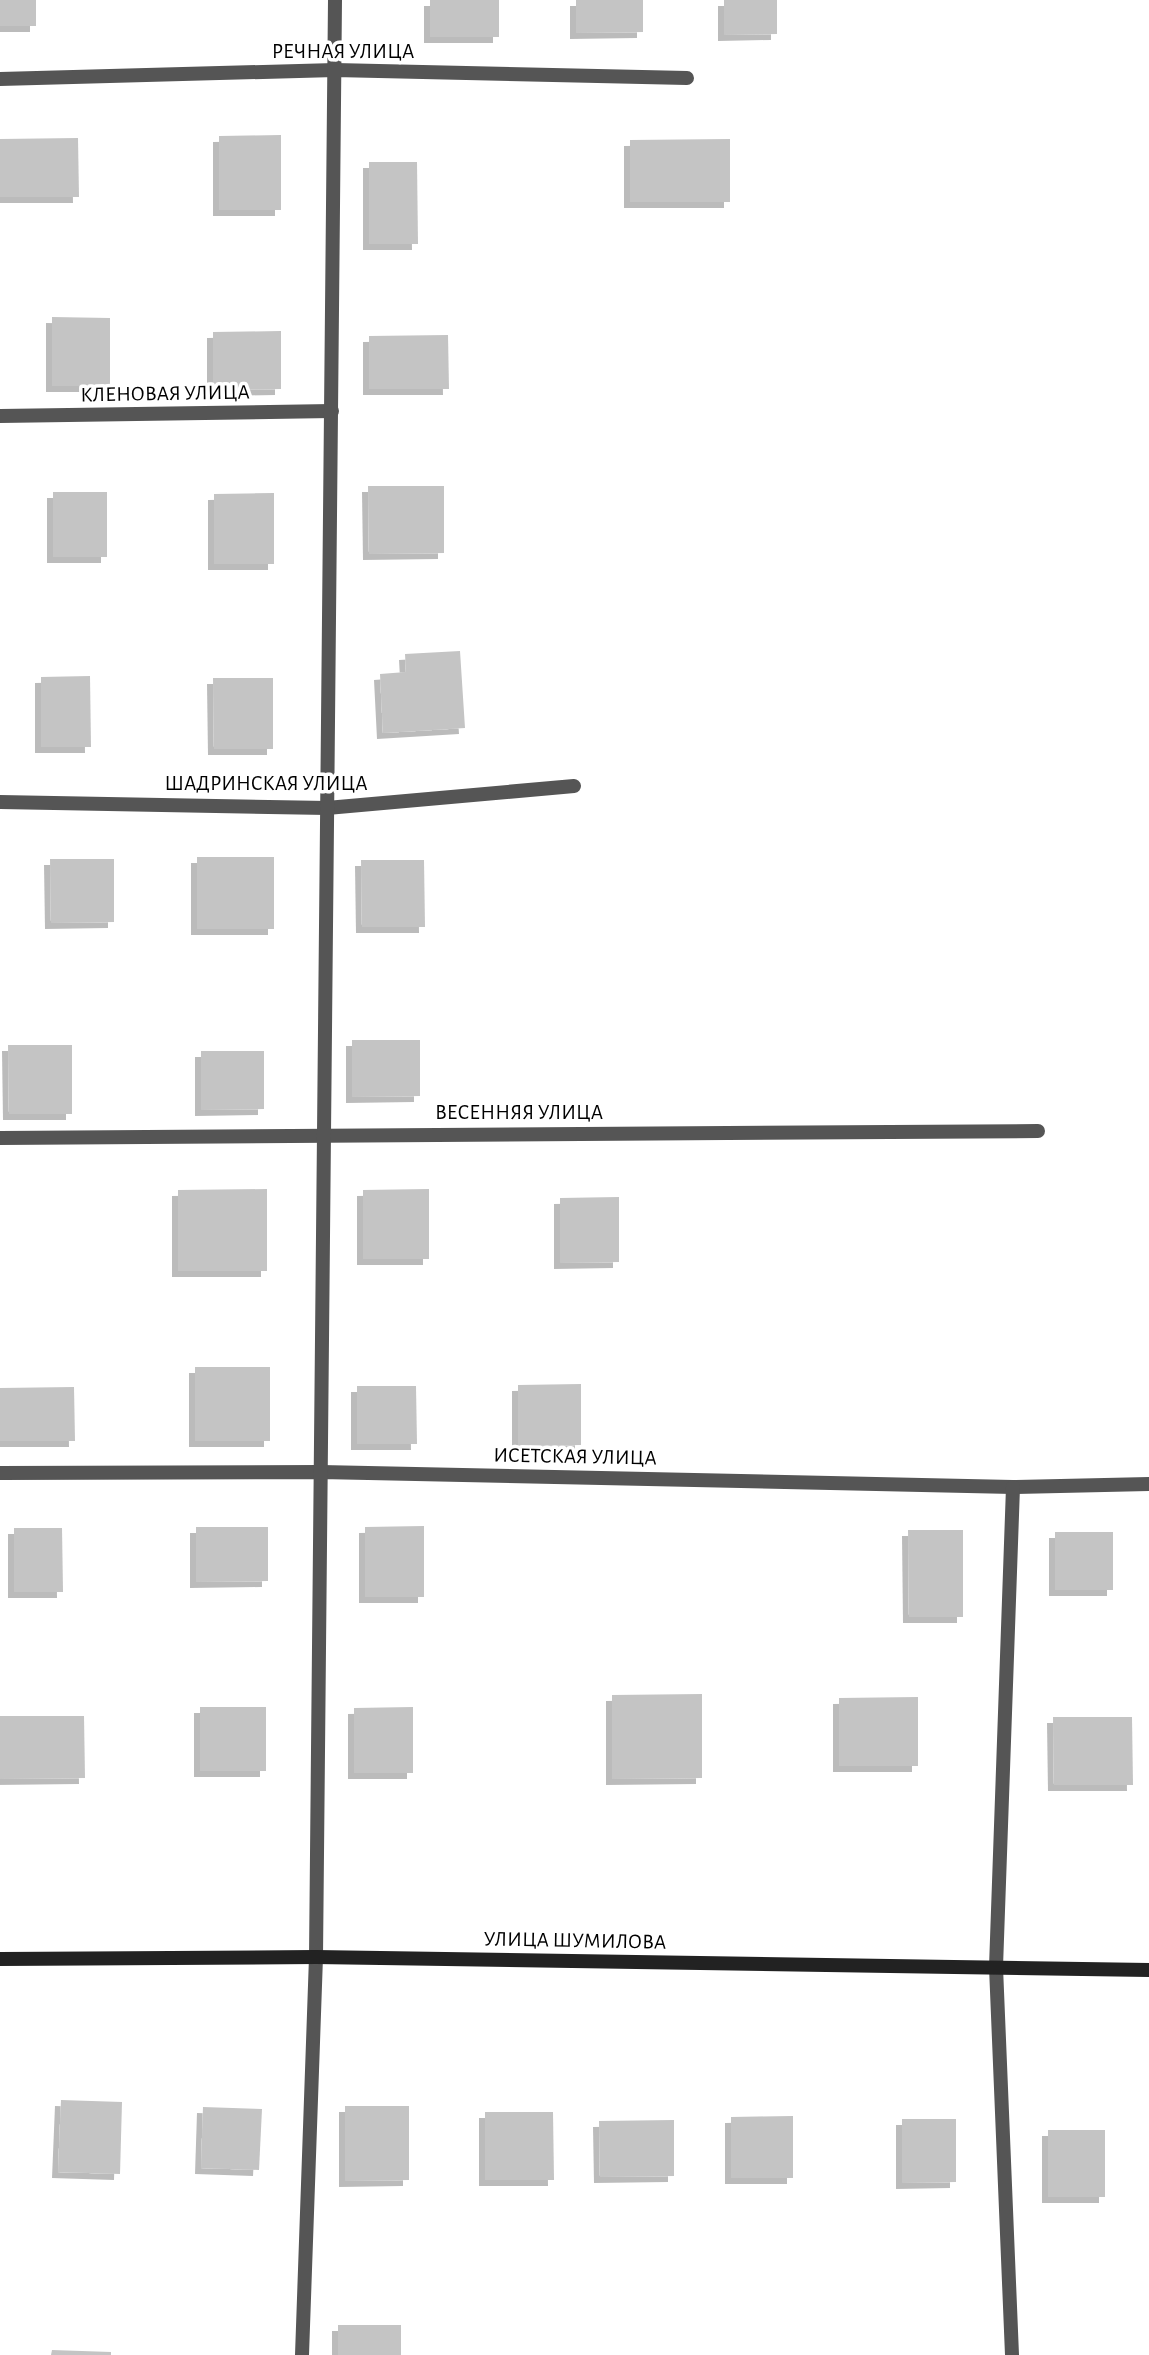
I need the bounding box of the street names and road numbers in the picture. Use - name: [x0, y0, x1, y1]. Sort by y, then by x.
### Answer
- street label: РЕЧНАЯ УЛИЦА: [272, 41, 414, 62]
- street label: КЛЕНОВАЯ УЛИЦА: [80, 382, 250, 405]
- street label: ШАДРИНСКАЯ УЛИЦА: [164, 773, 368, 794]
- street label: ВЕСЕННЯЯ УЛИЦА: [435, 1102, 603, 1123]
- street label: ИСЕТСКАЯ УЛИЦА: [493, 1445, 657, 1468]
- street label: УЛИЦА ШУМИЛОВА: [484, 1928, 666, 1953]

